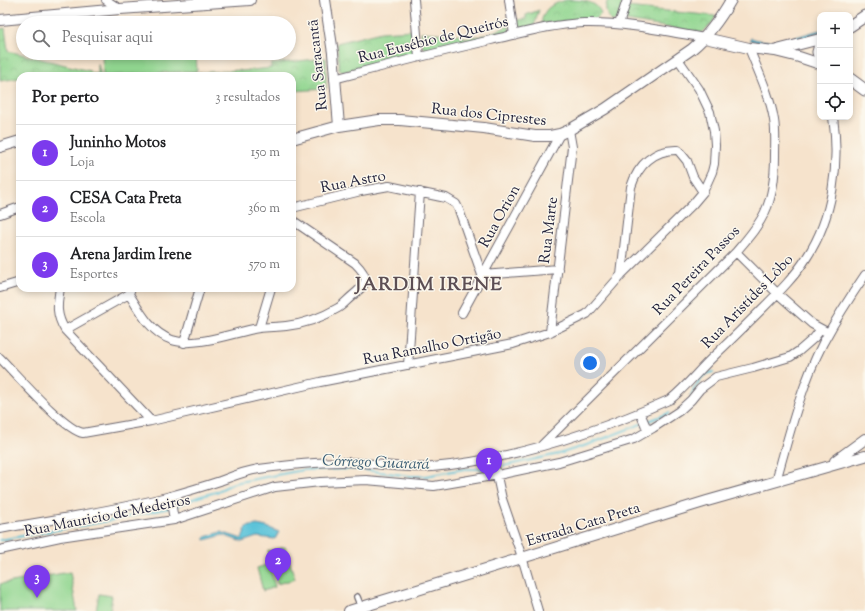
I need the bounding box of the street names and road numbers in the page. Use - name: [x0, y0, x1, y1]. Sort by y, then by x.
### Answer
- street label: Rua Eusébio de Queirós: [356, 12, 511, 69]
- street label: Rua Saracantã: [303, 18, 334, 111]
- street label: Rua dos Ciprestes: [430, 99, 548, 132]
- street label: Rua Astro: [319, 166, 388, 199]
- street label: Rua Orion: [474, 181, 526, 252]
- street label: Rua Marte: [535, 195, 564, 265]
- street label: Rua Pereira Passos: [649, 221, 746, 321]
- street label: Rua Aristídes Lôbo: [697, 250, 799, 354]
- street label: Rua Ramalho Ortigão: [361, 324, 503, 371]
- street label: Rua Mauricio de Medeiros: [22, 490, 192, 543]
- street label: Estrada Cata Preta: [524, 498, 643, 553]

